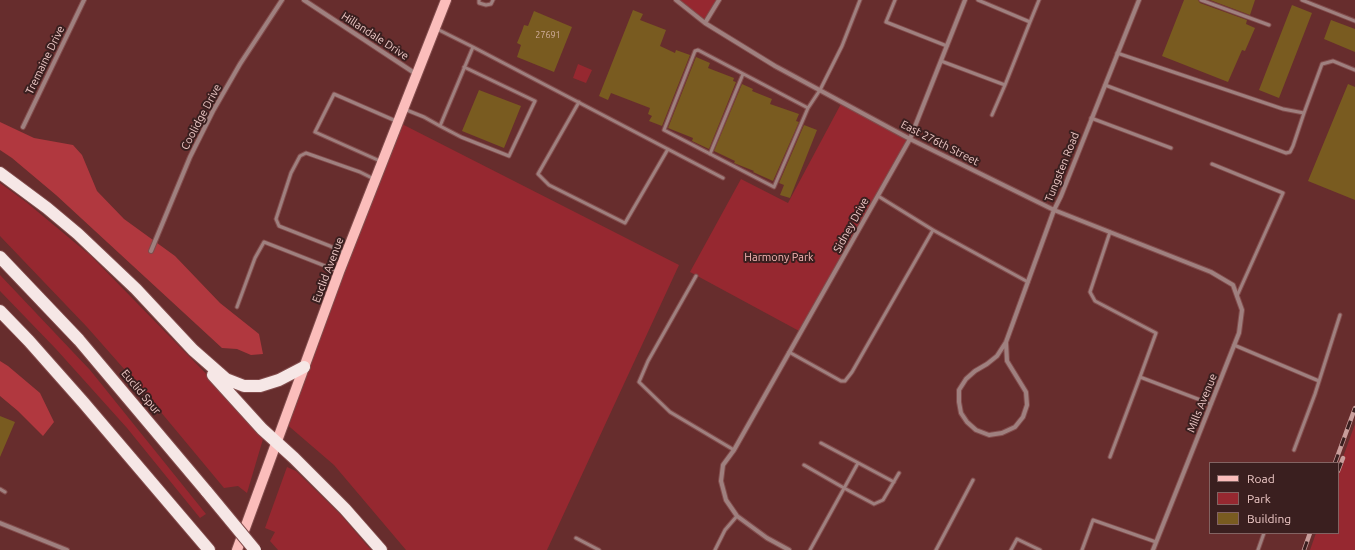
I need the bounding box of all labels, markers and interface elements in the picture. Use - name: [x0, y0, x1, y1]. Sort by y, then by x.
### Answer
- street label: Hillandale Drive: [339, 9, 411, 63]
- street label: Tremaine Drive: [23, 24, 67, 96]
- house number: 27691: [535, 30, 561, 40]
- street label: Coolidge Drive: [178, 82, 224, 152]
- street label: East 276th Street: [899, 118, 981, 168]
- street label: Tungsten Road: [1042, 130, 1082, 204]
- street label: Sidney Drive: [830, 195, 872, 255]
- street label: Euclid Avenue: [309, 235, 347, 305]
- park label: Harmony Park: [744, 250, 814, 264]
- street label: Euclid Spur: [118, 367, 164, 417]
- street label: Mills Avenue: [1184, 372, 1220, 434]
- legend: [1209, 462, 1339, 534]
- text: Road: [1247, 472, 1275, 485]
- text: Park: [1247, 492, 1271, 505]
- text: Building: [1247, 512, 1291, 525]

